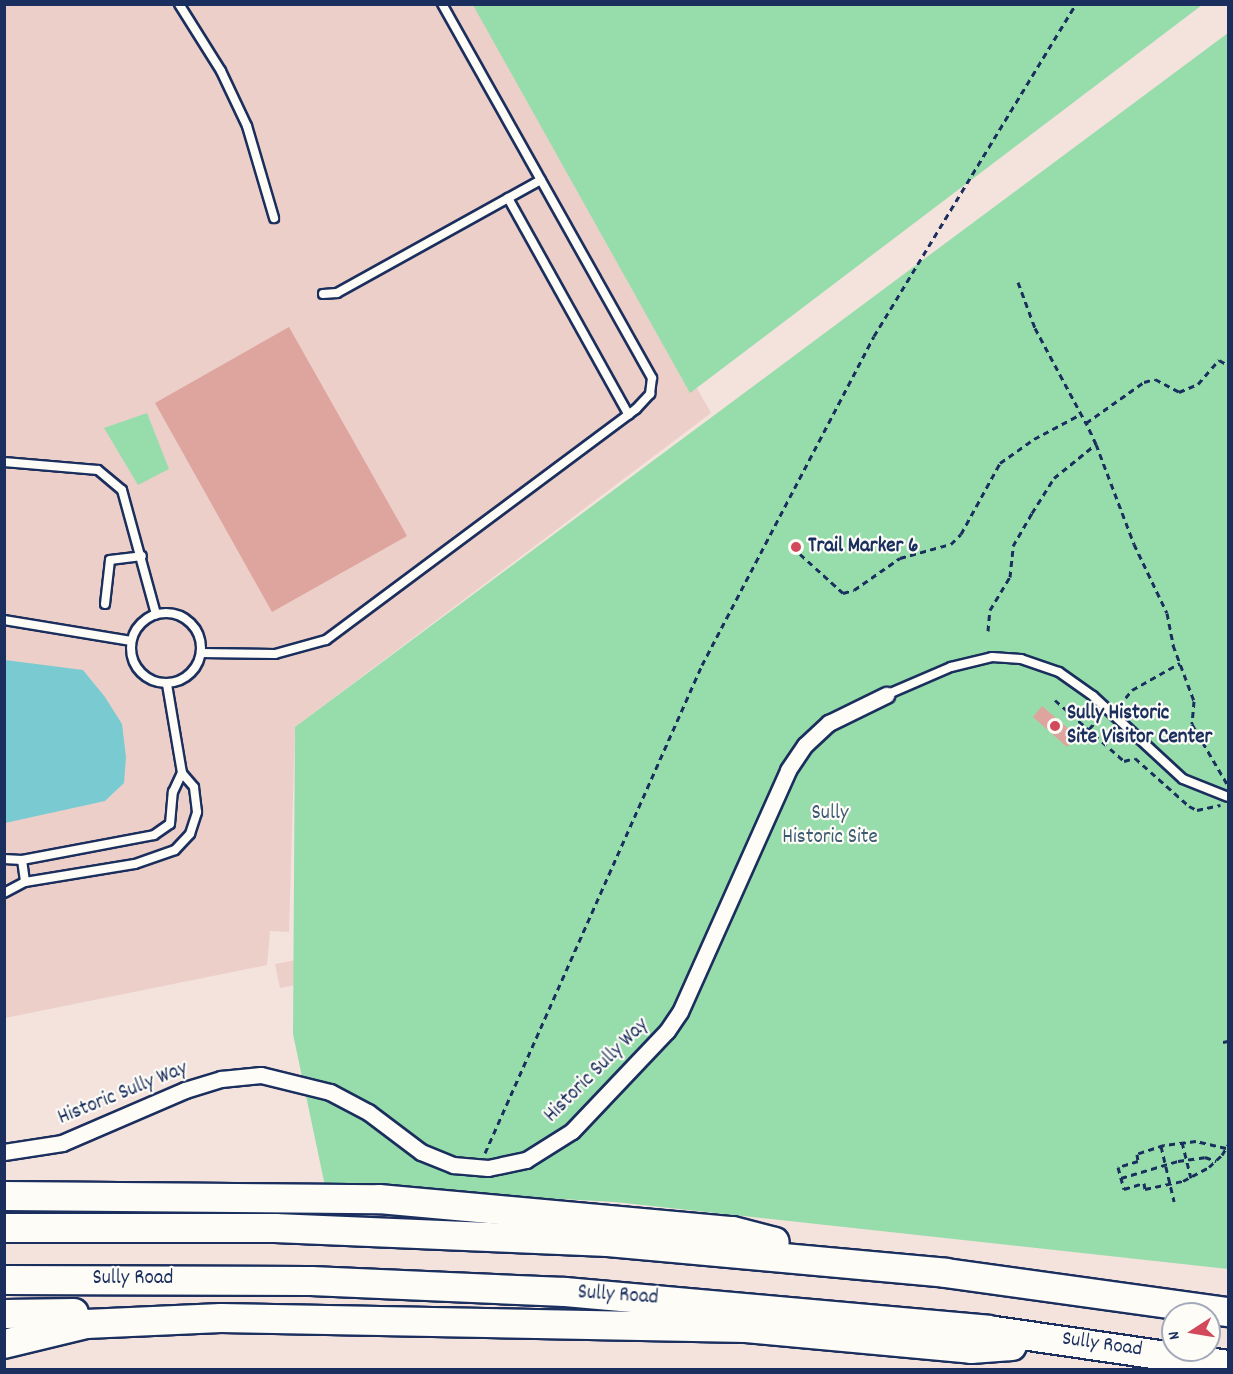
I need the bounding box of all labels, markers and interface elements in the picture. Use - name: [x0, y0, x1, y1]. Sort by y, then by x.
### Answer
- place label: Trail Marker 6: [808, 534, 918, 560]
- marker: Trail Marker 6: [789, 540, 803, 554]
- place label: Sully Historic Site Visitor Center: [1067, 701, 1212, 751]
- marker: Sully Historic Site Visitor Center: [1048, 719, 1062, 733]
- park label: Sully Historic Site: [782, 801, 878, 851]
- street label: Historic Sully Way: [539, 1013, 655, 1129]
- street label: Historic Sully Way: [55, 1057, 191, 1131]
- street label: Sully Road: [93, 1266, 173, 1292]
- street label: Sully Road: [577, 1281, 659, 1311]
- north arrow: [1161, 1302, 1221, 1362]
- street label: Sully Road: [1060, 1327, 1144, 1363]
- text: N: [1163, 1329, 1187, 1342]

